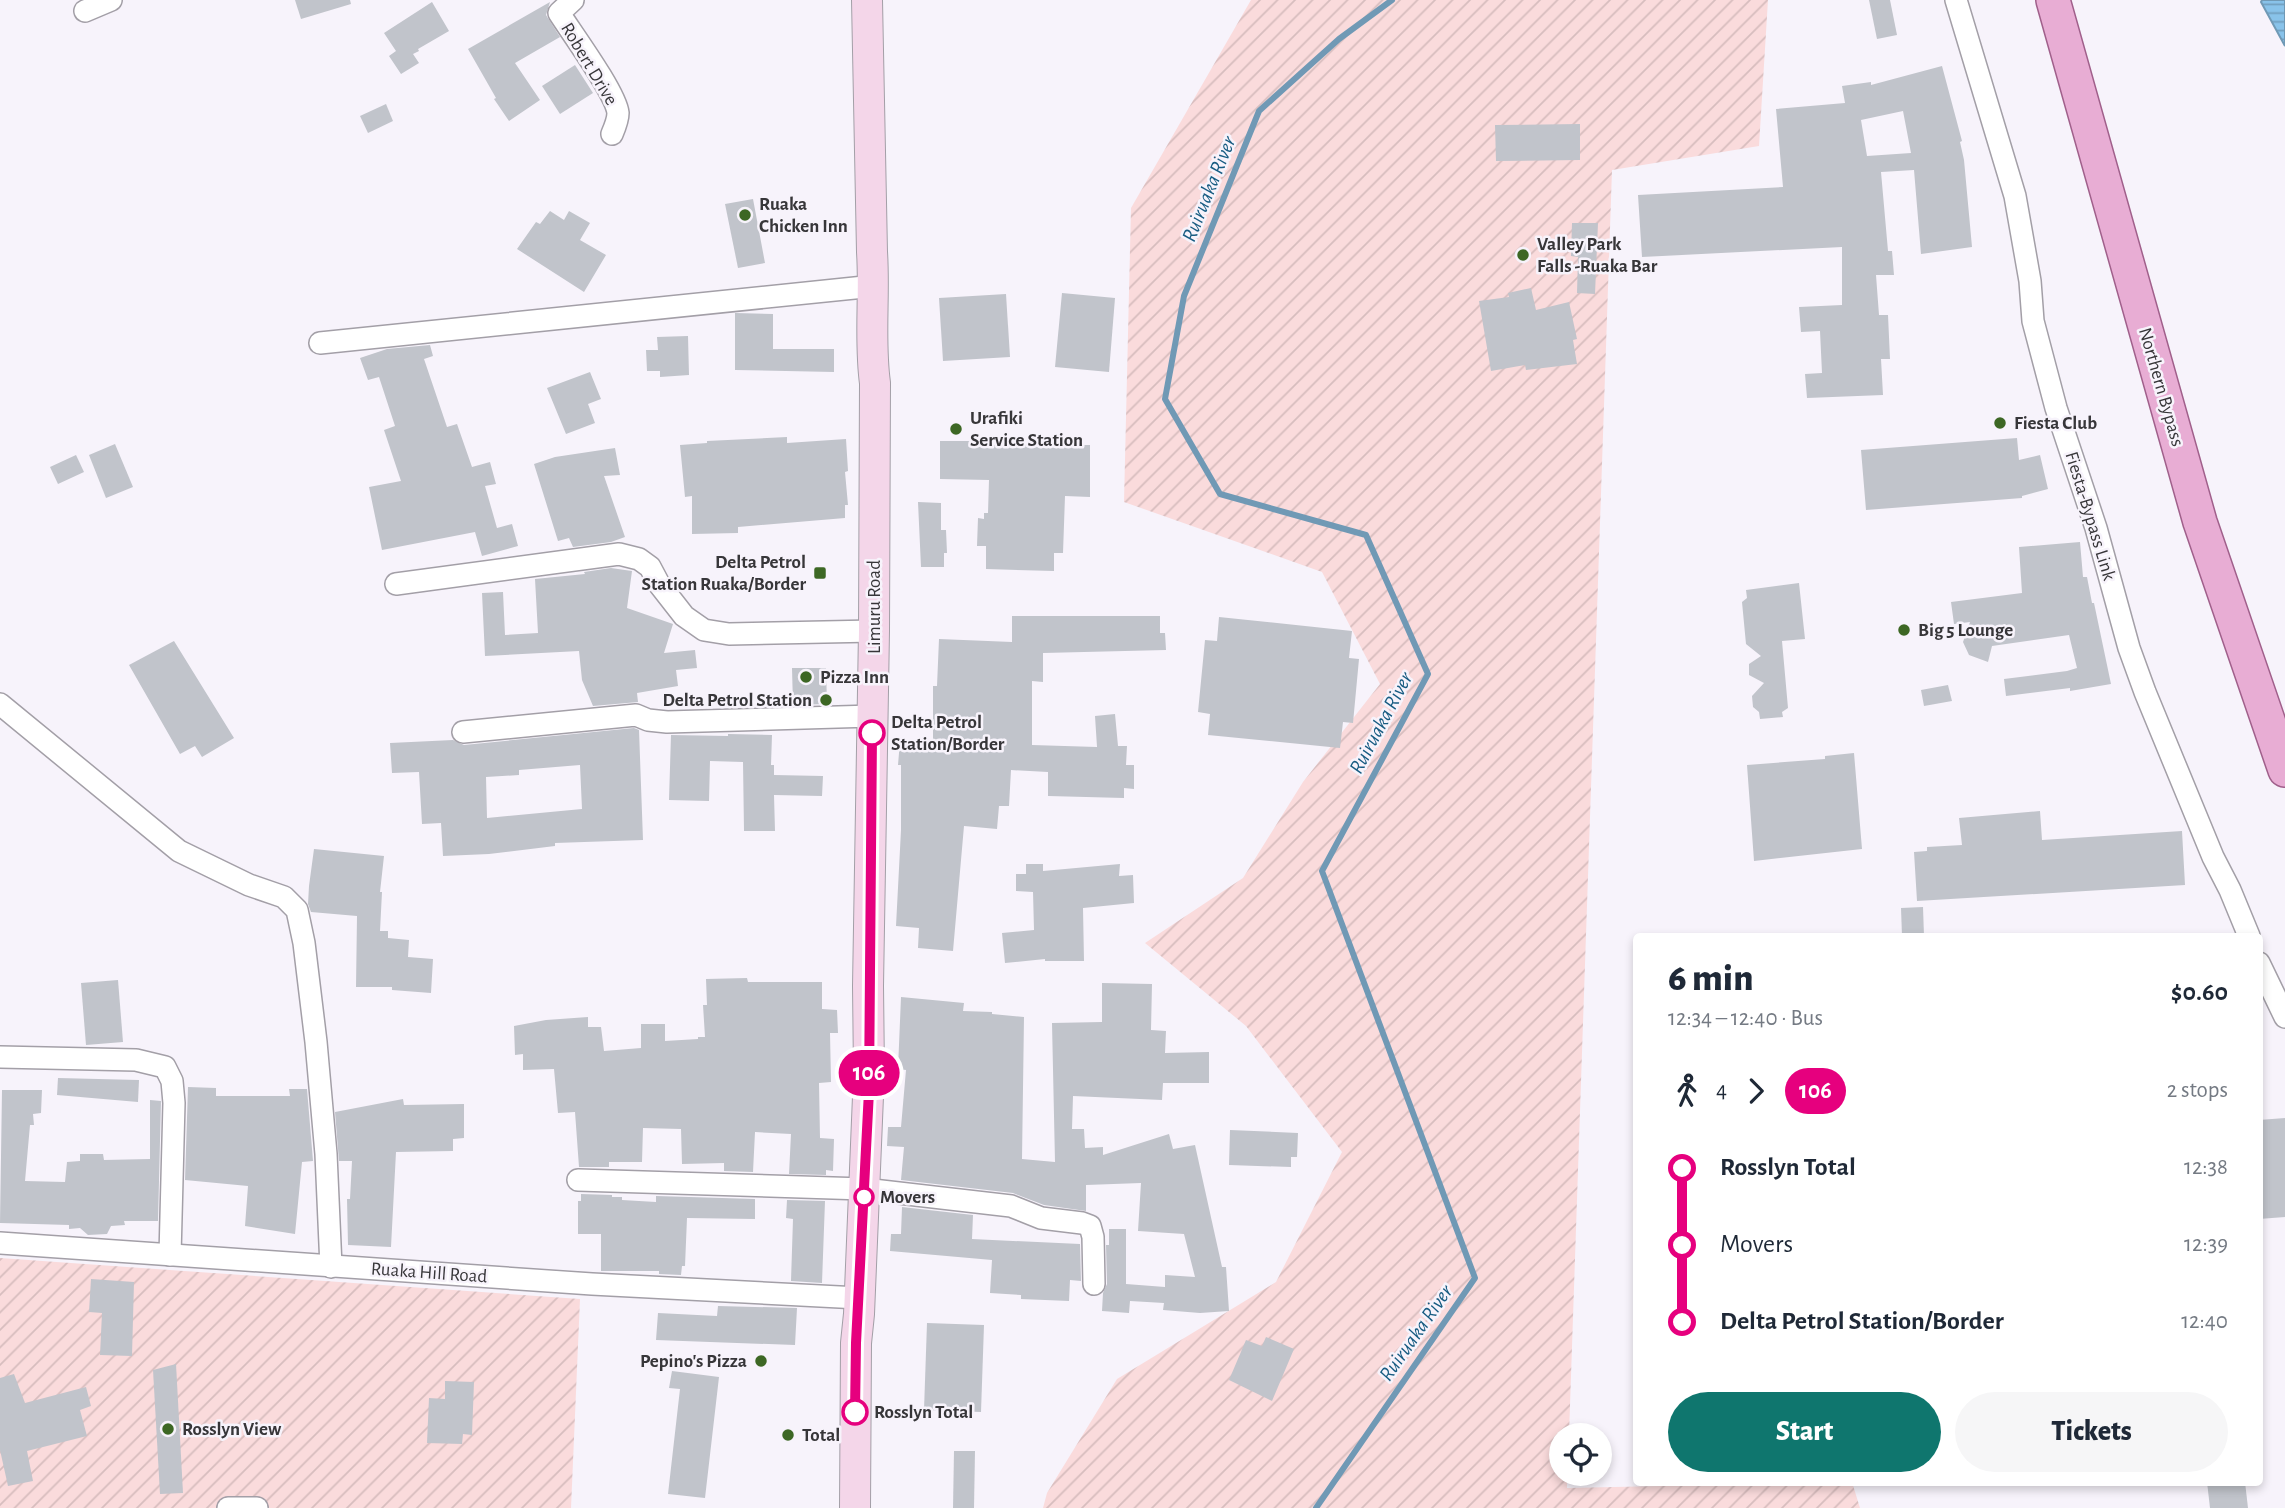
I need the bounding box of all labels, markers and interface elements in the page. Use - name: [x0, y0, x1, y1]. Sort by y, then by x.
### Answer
- street label: Robert Drive: [557, 19, 621, 109]
- water label: Ruiruaka River: [1178, 132, 1240, 245]
- place label: Ruaka Chicken Inn: [759, 195, 848, 236]
- marker: Ruaka Chicken Inn: [737, 207, 753, 223]
- place label: Valley Park Falls -Ruaka Bar: [1537, 235, 1658, 276]
- marker: Valley Park Falls -Ruaka Bar: [1515, 247, 1531, 263]
- street label: Northern Bypass: [2135, 326, 2187, 448]
- place label: Urafiki Service Station: [970, 409, 1083, 450]
- place label: Fiesta Club: [2014, 414, 2097, 433]
- marker: Fiesta Club: [1992, 415, 2008, 431]
- marker: Urafiki Service Station: [948, 421, 964, 437]
- street label: Fiesta-Bypass Link: [2061, 449, 2119, 583]
- place label: Delta Petrol Station Ruaka/Border: [641, 553, 806, 594]
- street label: Limuru Road: [865, 560, 884, 654]
- marker: Delta Petrol Station Ruaka/Border: [812, 565, 828, 581]
- place label: Big 5 Lounge: [1918, 621, 2013, 640]
- marker: Big 5 Lounge: [1896, 622, 1912, 638]
- place label: Pizza Inn: [820, 668, 889, 687]
- water label: Ruiruaka River: [1346, 668, 1417, 777]
- marker: Pizza Inn: [798, 669, 814, 685]
- place label: Delta Petrol Station: [662, 691, 812, 710]
- marker: Delta Petrol Station: [818, 692, 834, 708]
- place label: Delta Petrol Station/Border: [891, 713, 1005, 754]
- marker: Delta Petrol Station/Border: [859, 720, 885, 746]
- text: 6 min: [1668, 960, 1754, 998]
- text: $0.60: [2171, 979, 2228, 1005]
- text: 12:34 – 12:40 · Bus: [1668, 1007, 1823, 1030]
- line badge: 106: [829, 1050, 909, 1096]
- text: 106: [853, 1061, 885, 1085]
- icon: walk: [1668, 1072, 1706, 1110]
- icon: forward: [1737, 1072, 1775, 1110]
- text: 4: [1716, 1079, 1727, 1102]
- text: 106: [1799, 1079, 1832, 1103]
- text: 2 stops: [2167, 1079, 2228, 1102]
- text: Rosslyn Total: [1720, 1154, 1856, 1180]
- text: 12:38: [2184, 1156, 2228, 1179]
- marker: Movers: [854, 1187, 874, 1207]
- place label: Movers: [880, 1188, 935, 1207]
- text: Movers: [1720, 1231, 1793, 1257]
- text: 12:39: [2184, 1233, 2228, 1256]
- street label: Ruaka Hill Road: [370, 1259, 488, 1287]
- water label: Ruiruaka River: [1375, 1280, 1457, 1385]
- text: Delta Petrol Station/Border: [1720, 1308, 2004, 1334]
- text: 12:40: [2181, 1310, 2228, 1333]
- place label: Pepino's Pizza: [640, 1352, 747, 1371]
- marker: Pepino's Pizza: [753, 1353, 769, 1369]
- button: Start: [1668, 1392, 1941, 1472]
- button: Tickets: [1955, 1392, 2228, 1472]
- marker: Rosslyn Total: [842, 1399, 868, 1425]
- place label: Rosslyn Total: [874, 1403, 973, 1422]
- place label: Rosslyn View: [182, 1420, 282, 1439]
- marker: Rosslyn View: [160, 1421, 176, 1437]
- map controls: [1549, 1423, 1612, 1486]
- button: locate: [1549, 1423, 1612, 1486]
- place label: Total: [802, 1426, 840, 1445]
- marker: Total: [780, 1427, 796, 1443]

